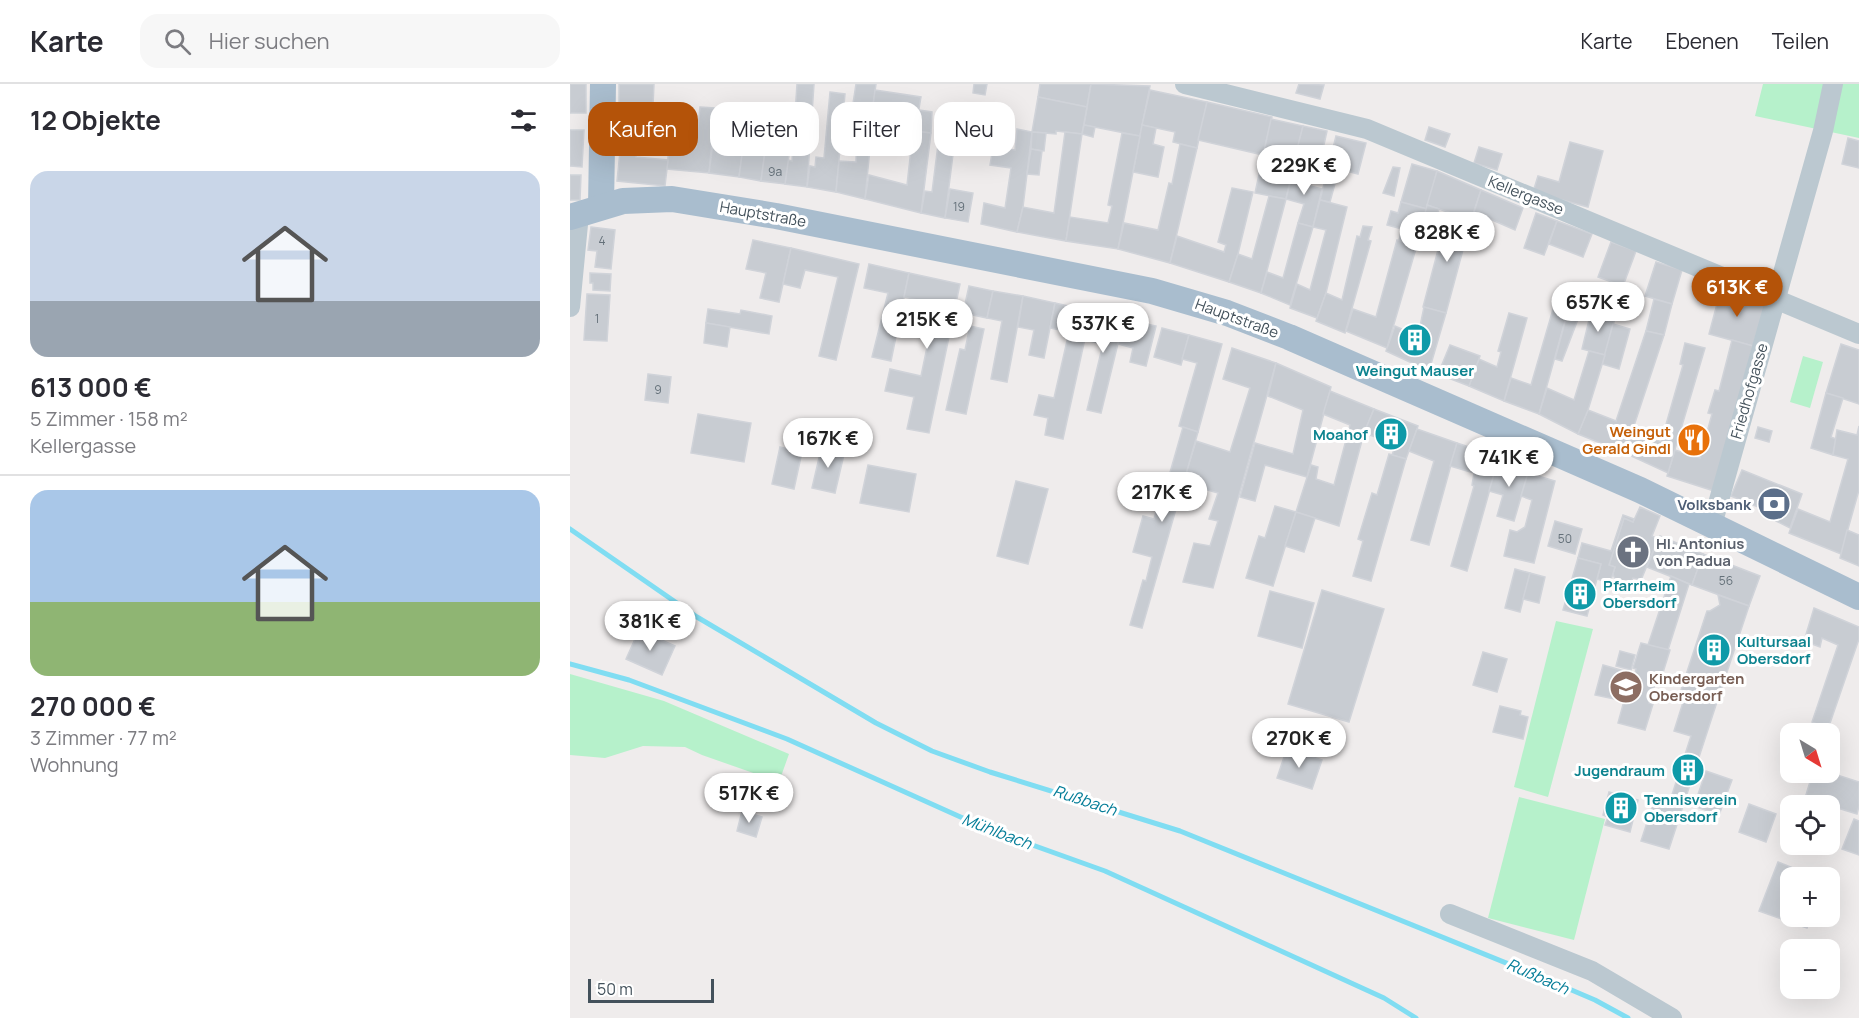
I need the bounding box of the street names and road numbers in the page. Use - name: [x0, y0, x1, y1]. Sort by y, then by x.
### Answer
- street label: Kellergasse: [1485, 170, 1567, 220]
- street label: Hauptstraße: [718, 196, 808, 232]
- street label: Hauptstraße: [1192, 293, 1282, 343]
- street label: Friedhofgasse: [1725, 340, 1773, 441]

